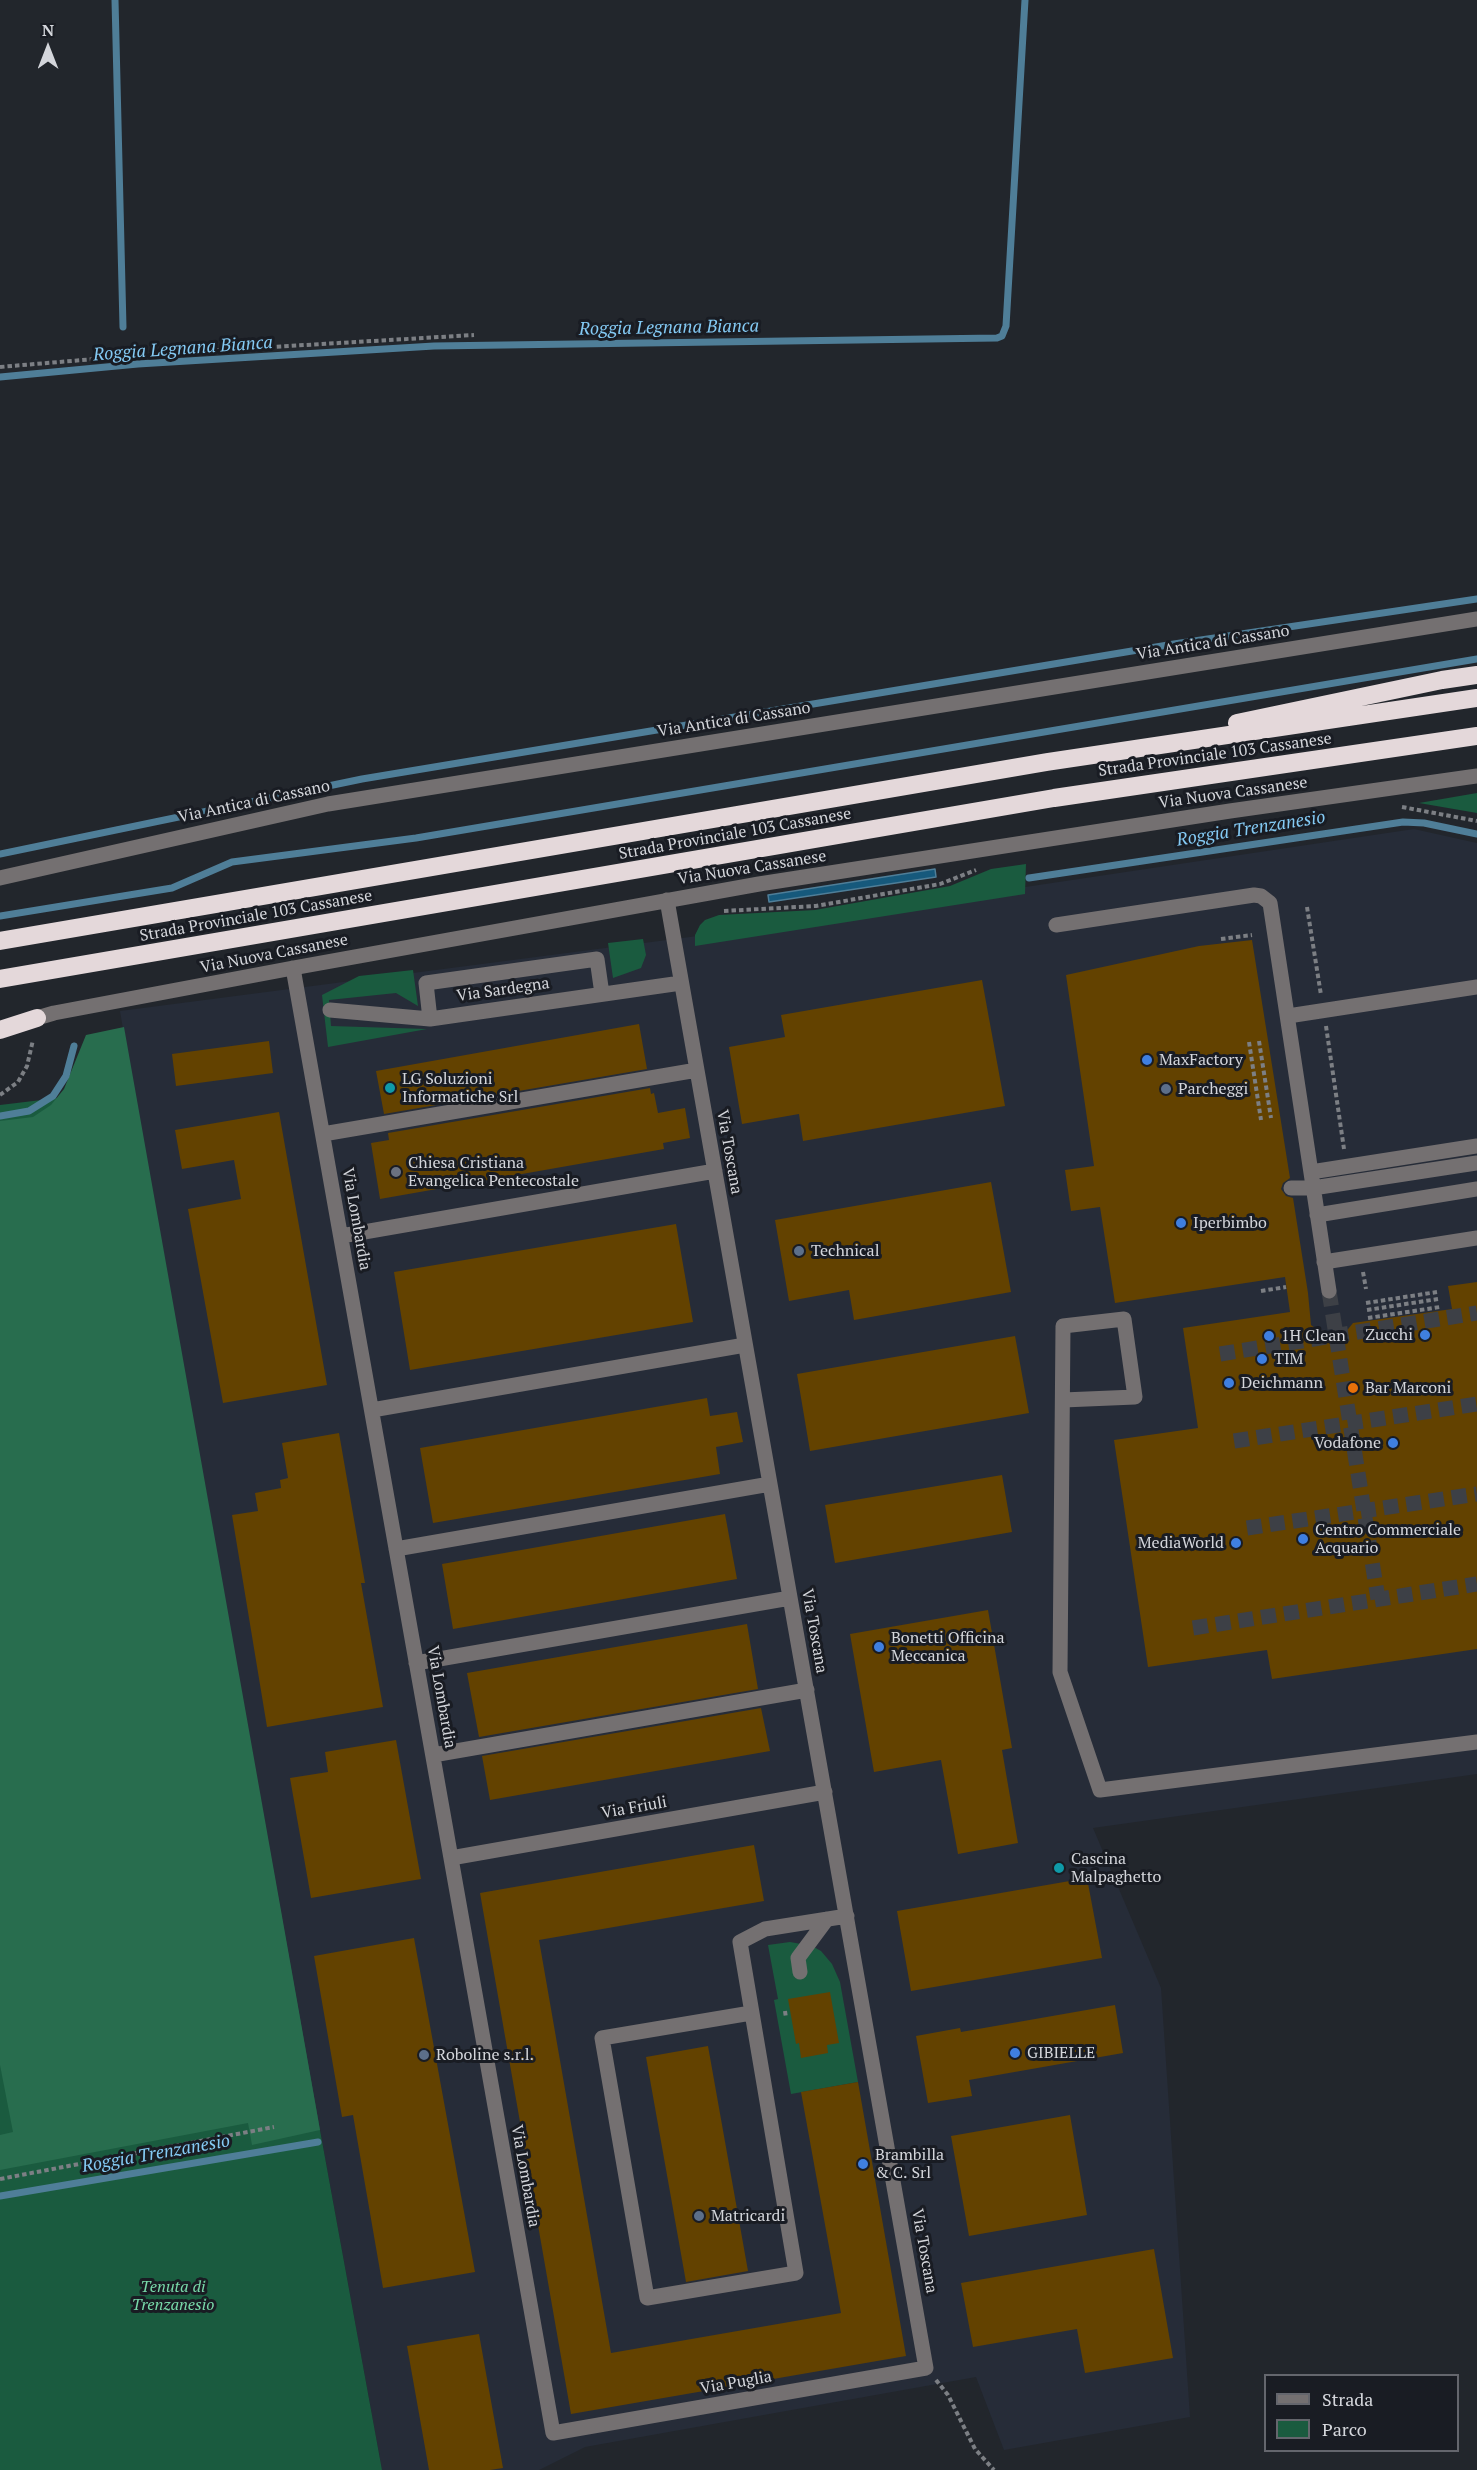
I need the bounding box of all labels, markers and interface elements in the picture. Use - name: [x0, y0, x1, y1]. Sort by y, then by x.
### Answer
- north arrow: [18, 18, 78, 78]
- text: N: [42, 19, 54, 41]
- water label: Roggia Legnana Bianca: [579, 316, 759, 340]
- water label: Roggia Legnana Bianca: [92, 332, 274, 366]
- street label: Via Antica di Cassano: [1135, 621, 1291, 665]
- street label: Via Antica di Cassano: [656, 698, 812, 742]
- street label: Strada Provinciale 103 Cassanese: [1097, 729, 1333, 781]
- street label: Via Nuova Cassanese: [1157, 773, 1309, 813]
- street label: Via Antica di Cassano: [176, 777, 332, 827]
- street label: Strada Provinciale 103 Cassanese: [617, 804, 853, 864]
- water label: Roggia Trenzanesio: [1175, 807, 1327, 851]
- street label: Via Nuova Cassanese: [676, 847, 828, 889]
- street label: Strada Provinciale 103 Cassanese: [138, 886, 374, 946]
- street label: Via Nuova Cassanese: [198, 930, 350, 978]
- street label: Via Sardegna: [455, 974, 551, 1006]
- place label: MaxFactory: [1159, 1050, 1243, 1070]
- marker: MaxFactory: [1140, 1053, 1154, 1067]
- place label: LG Soluzioni Informatiche Srl: [402, 1069, 518, 1107]
- place label: Parcheggi: [1178, 1079, 1248, 1099]
- marker: LG Soluzioni Informatiche Srl: [383, 1081, 397, 1095]
- marker: Parcheggi: [1159, 1082, 1173, 1096]
- street label: Via Toscana: [712, 1108, 746, 1196]
- place label: Chiesa Cristiana Evangelica Pentecostale: [408, 1153, 579, 1191]
- marker: Chiesa Cristiana Evangelica Pentecostale: [389, 1165, 403, 1179]
- street label: Via Lombardia: [338, 1166, 374, 1272]
- place label: Iperbimbo: [1193, 1213, 1267, 1233]
- marker: Iperbimbo: [1174, 1216, 1188, 1230]
- place label: Technical: [811, 1241, 879, 1261]
- marker: Technical: [792, 1244, 806, 1258]
- place label: Zucchi: [1365, 1325, 1413, 1345]
- place label: 1H Clean: [1281, 1326, 1346, 1346]
- marker: Zucchi: [1418, 1328, 1432, 1342]
- marker: 1H Clean: [1262, 1329, 1276, 1343]
- place label: TIM: [1274, 1349, 1303, 1369]
- marker: TIM: [1255, 1352, 1269, 1366]
- place label: Deichmann: [1241, 1373, 1323, 1393]
- marker: Deichmann: [1222, 1376, 1236, 1390]
- place label: Bar Marconi: [1365, 1378, 1451, 1398]
- marker: Bar Marconi: [1346, 1381, 1360, 1395]
- place label: Vodafone: [1314, 1433, 1381, 1453]
- marker: Vodafone: [1386, 1436, 1400, 1450]
- place label: Centro Commerciale Acquario: [1315, 1520, 1461, 1558]
- marker: Centro Commerciale Acquario: [1296, 1532, 1310, 1546]
- place label: MediaWorld: [1138, 1533, 1224, 1553]
- marker: MediaWorld: [1229, 1536, 1243, 1550]
- street label: Via Toscana: [797, 1587, 831, 1675]
- place label: Bonetti Officina Meccanica: [891, 1628, 1005, 1666]
- marker: Bonetti Officina Meccanica: [872, 1640, 886, 1654]
- street label: Via Lombardia: [423, 1644, 459, 1750]
- street label: Via Friuli: [600, 1793, 668, 1823]
- place label: Cascina Malpaghetto: [1071, 1849, 1161, 1887]
- marker: Cascina Malpaghetto: [1052, 1861, 1066, 1875]
- place label: GIBIELLE: [1027, 2043, 1095, 2063]
- place label: Roboline s.r.l.: [436, 2045, 534, 2065]
- marker: GIBIELLE: [1008, 2046, 1022, 2060]
- marker: Roboline s.r.l.: [417, 2048, 431, 2062]
- street label: Via Lombardia: [507, 2123, 543, 2229]
- water label: Roggia Trenzanesio: [80, 2130, 232, 2178]
- place label: Brambilla & C. Srl: [875, 2145, 944, 2183]
- marker: Brambilla & C. Srl: [856, 2157, 870, 2171]
- place label: Matricardi: [711, 2206, 785, 2226]
- street label: Via Toscana: [907, 2207, 941, 2295]
- marker: Matricardi: [692, 2209, 706, 2223]
- park label: Tenuta di Trenzanesio: [132, 2277, 214, 2315]
- street label: Via Puglia: [699, 2367, 773, 2399]
- legend: [1264, 2374, 1459, 2452]
- text: Strada: [1322, 2387, 1373, 2411]
- text: Parco: [1322, 2417, 1367, 2441]

